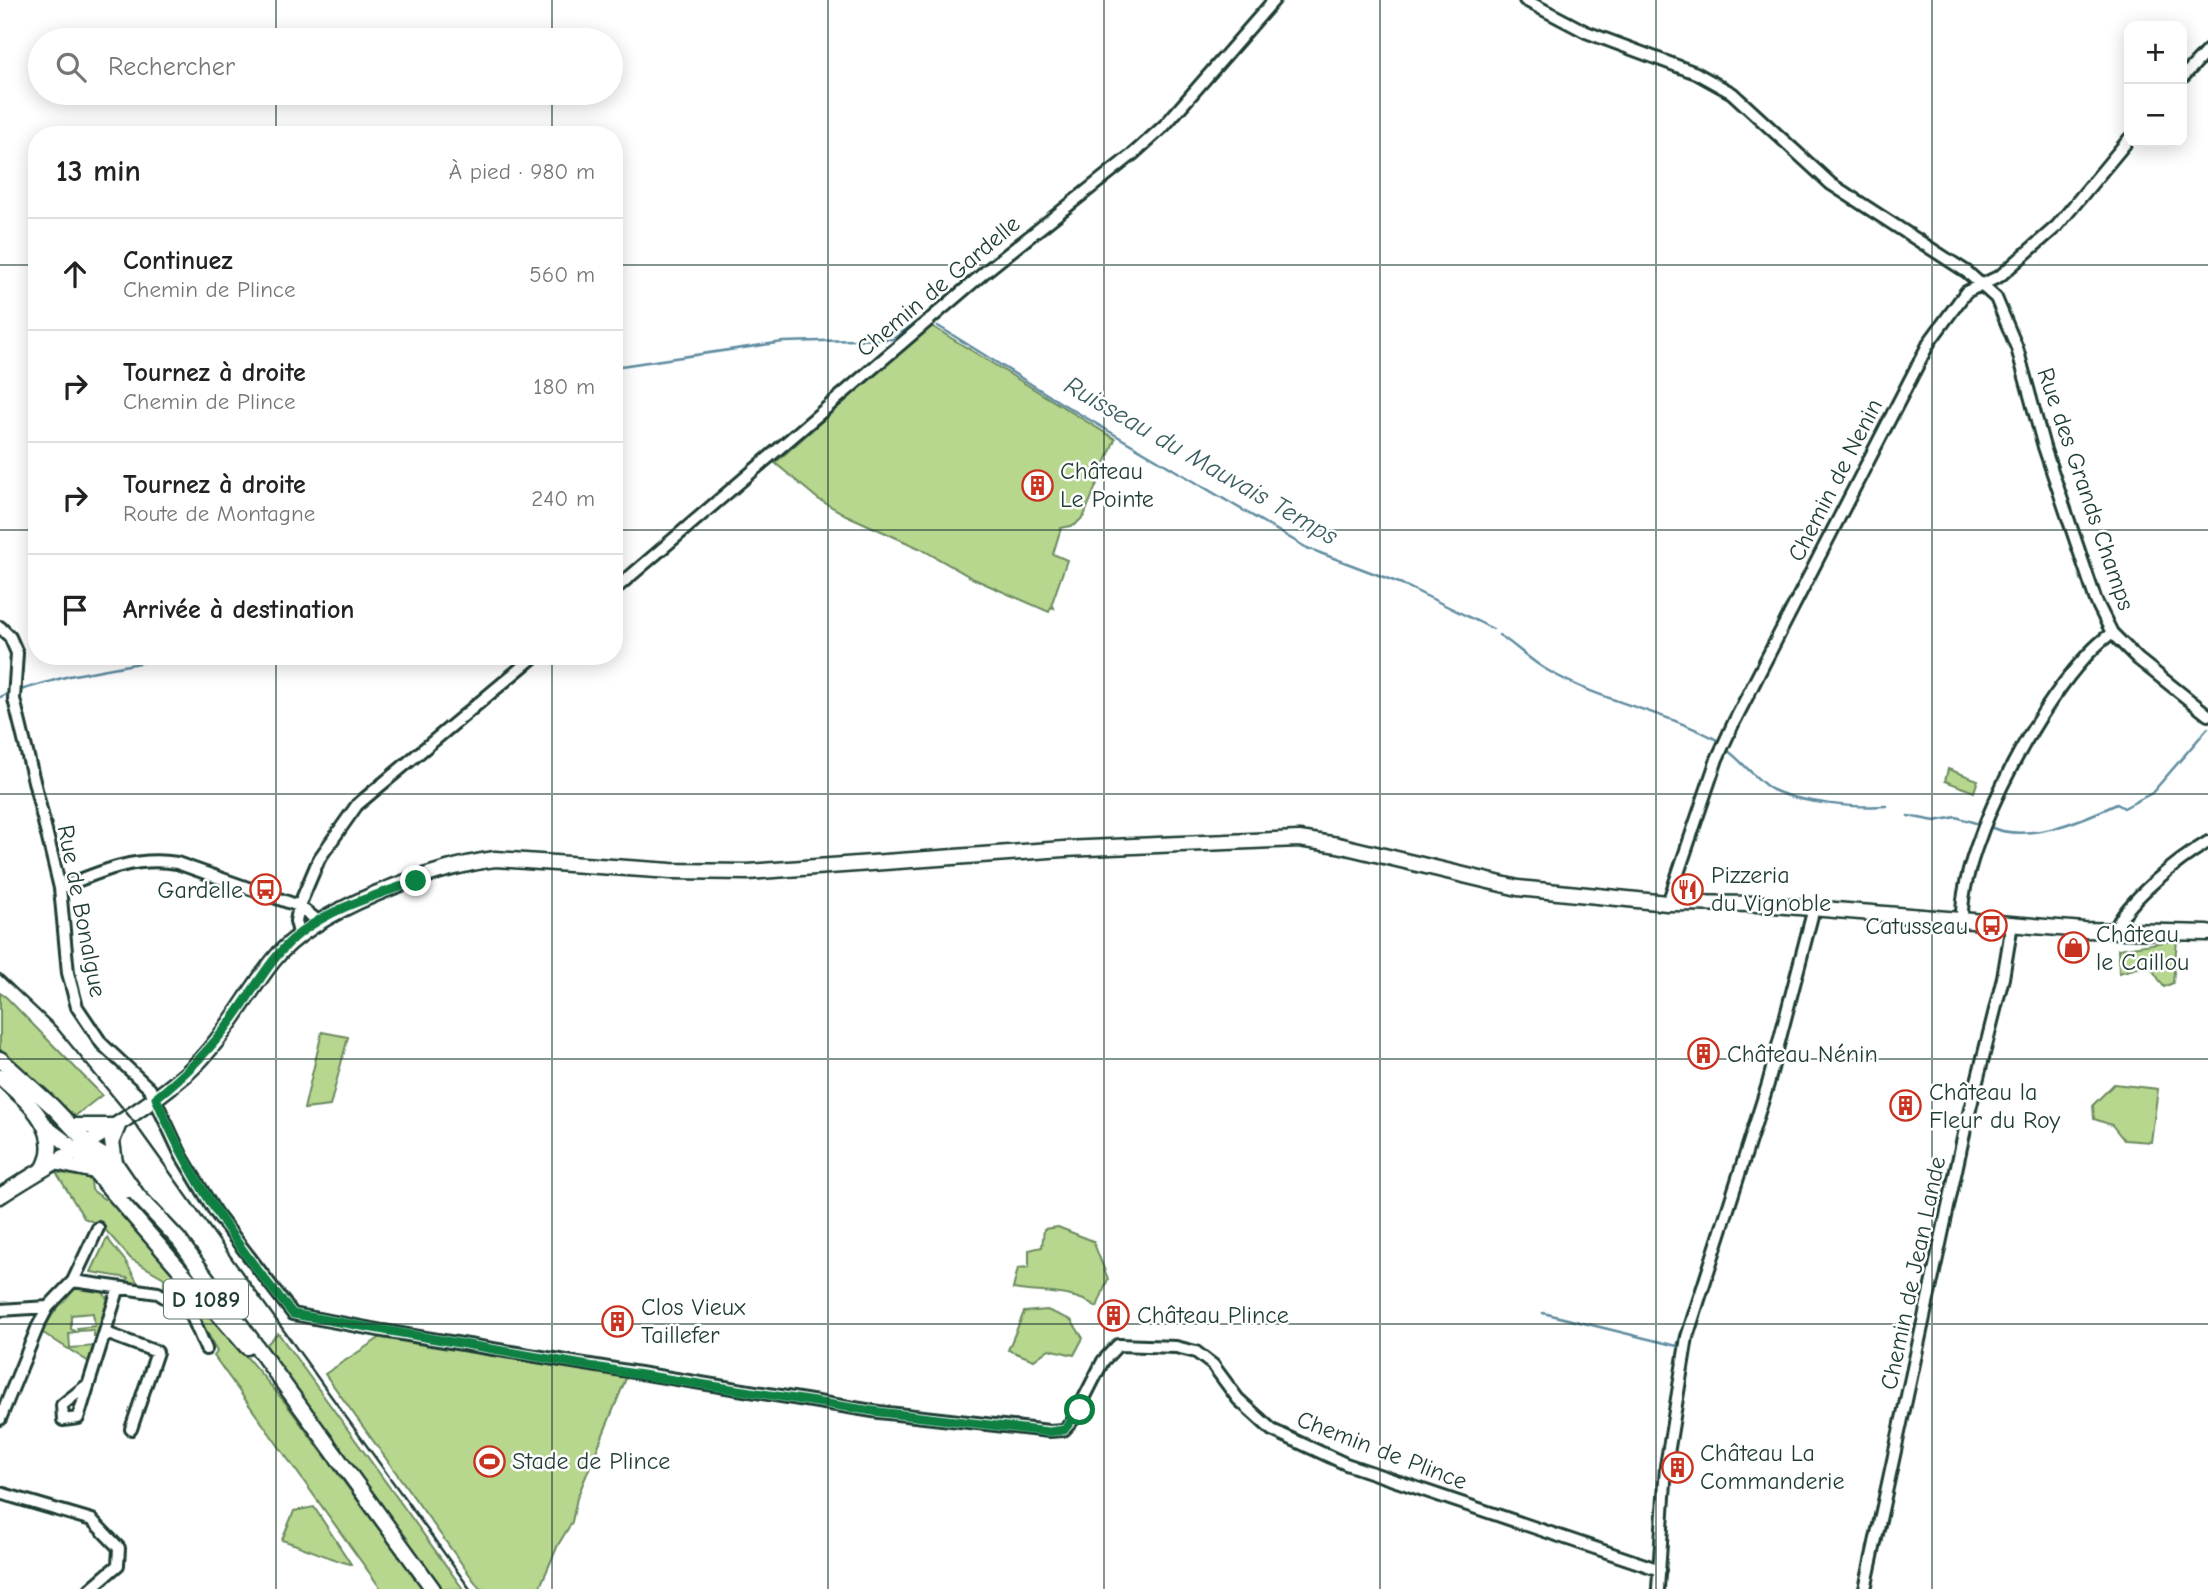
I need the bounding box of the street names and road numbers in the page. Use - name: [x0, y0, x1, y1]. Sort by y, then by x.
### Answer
- street label: Chemin de Gardelle: [851, 210, 1025, 362]
- street label: Rue des Grands Champs: [2031, 364, 2141, 614]
- street label: Chemin de Nenin: [1782, 394, 1888, 566]
- street label: Rue de Bonalgue: [52, 822, 112, 1000]
- street label: Chemin de Jean Lande: [1875, 1154, 1951, 1392]
- road number: D 1089: [164, 1280, 248, 1318]
- street label: Chemin de Plince: [1293, 1405, 1471, 1495]

